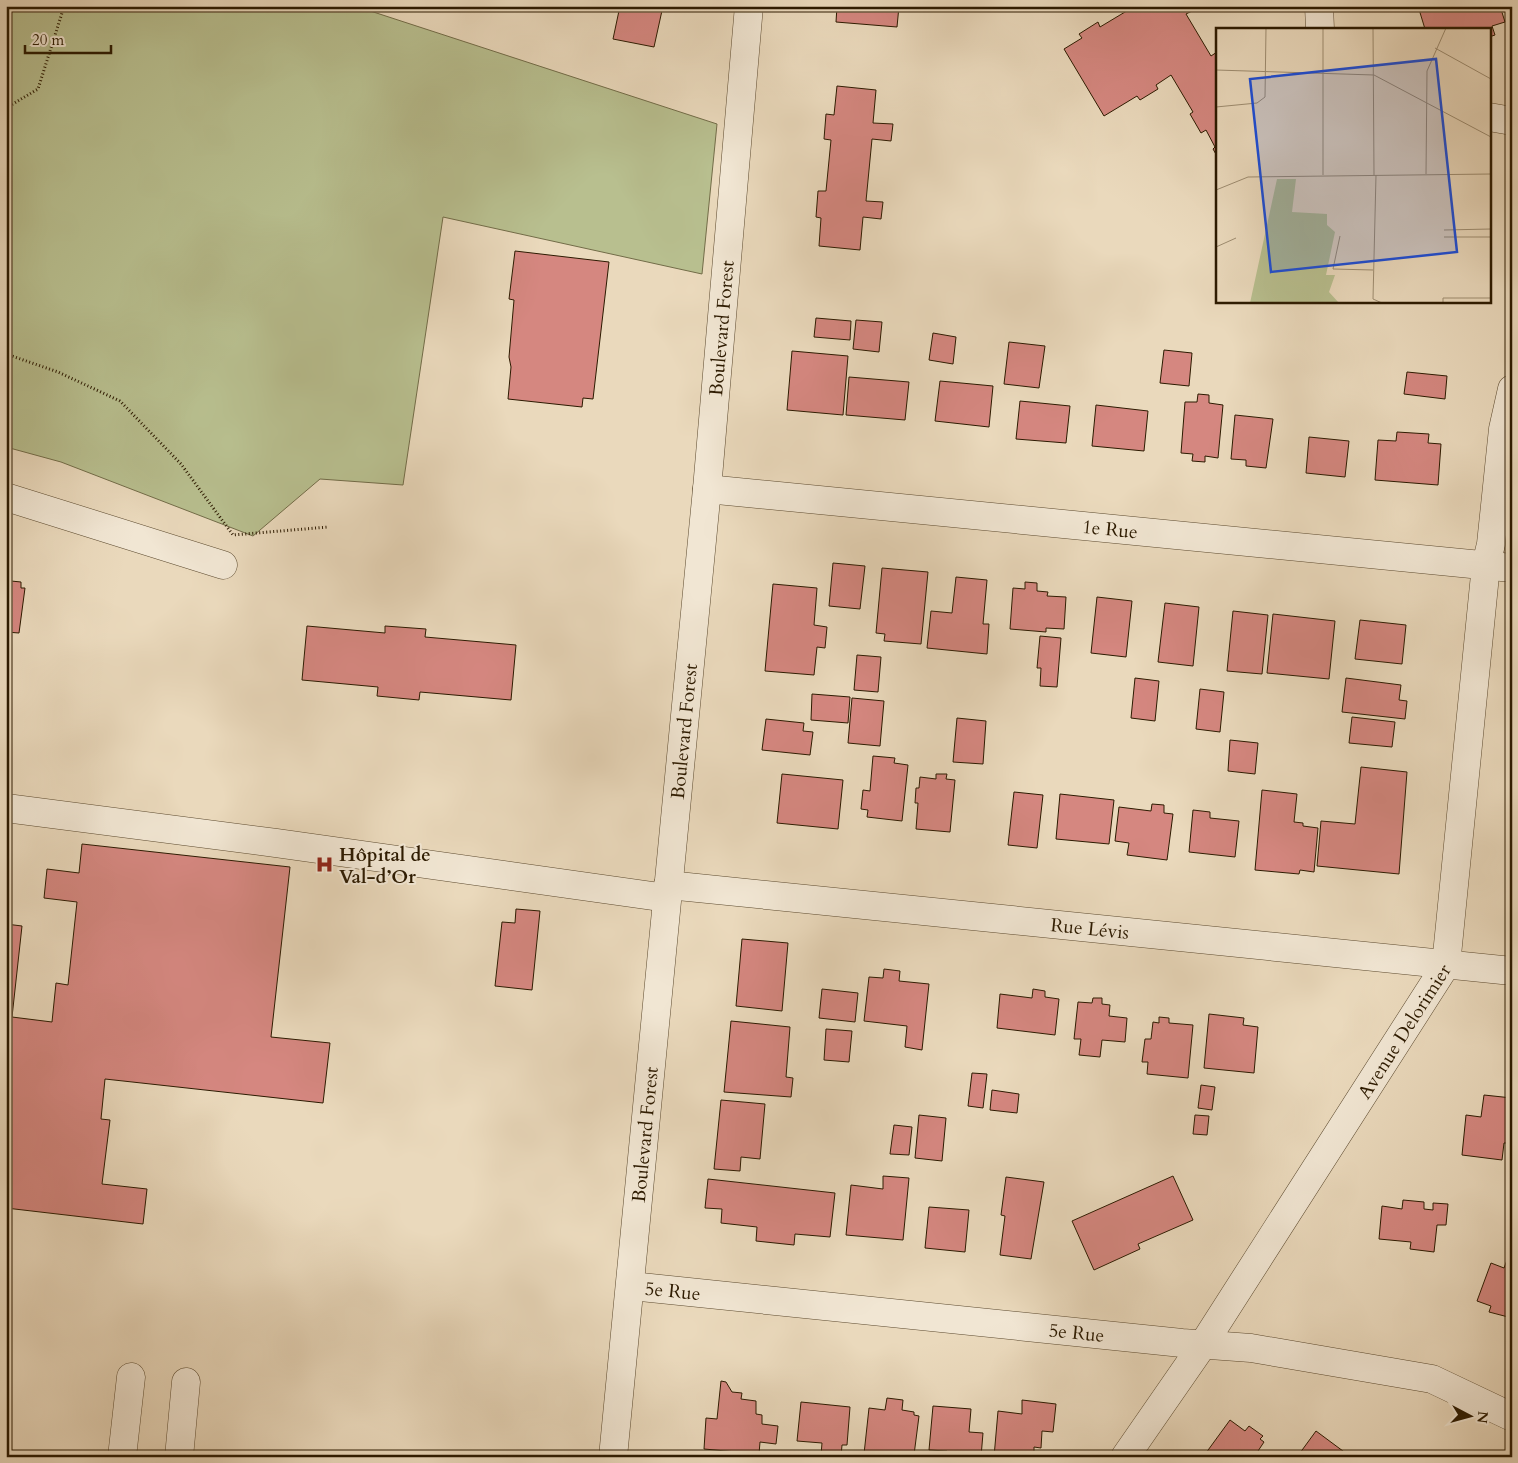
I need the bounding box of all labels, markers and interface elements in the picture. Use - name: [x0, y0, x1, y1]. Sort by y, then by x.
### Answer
- scale bar: [25, 22, 111, 54]
- inset map: [1216, 28, 1490, 302]
- text: 20 m: [32, 30, 64, 50]
- street label: Boulevard Forest: [703, 259, 741, 397]
- street label: 1e Rue: [1081, 514, 1139, 545]
- street label: Boulevard Forest: [665, 662, 704, 801]
- place label: Hôpital de Val-d’Or: [339, 842, 431, 890]
- hospital icon: Hôpital de Val-d’Or: [315, 855, 335, 875]
- street label: Rue Lévis: [1049, 912, 1130, 946]
- street label: Avenue Delorimier: [1352, 959, 1457, 1104]
- street label: Boulevard Forest: [626, 1066, 665, 1204]
- street label: 5e Rue: [644, 1276, 702, 1307]
- street label: 5e Rue: [1047, 1317, 1106, 1349]
- north arrow: [1446, 1390, 1496, 1440]
- text: N: [1472, 1410, 1493, 1424]

